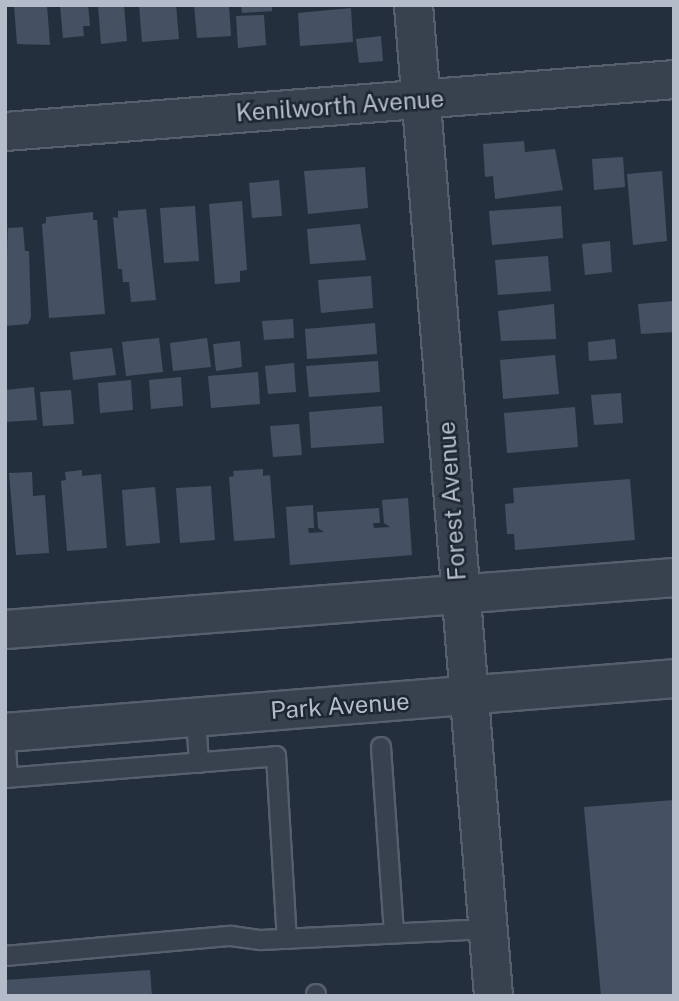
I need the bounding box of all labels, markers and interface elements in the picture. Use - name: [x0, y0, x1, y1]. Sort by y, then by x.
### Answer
- street label: Kenilworth Avenue: [235, 84, 445, 128]
- street label: Forest Avenue: [432, 420, 472, 582]
- street label: Park Avenue: [269, 687, 411, 725]

